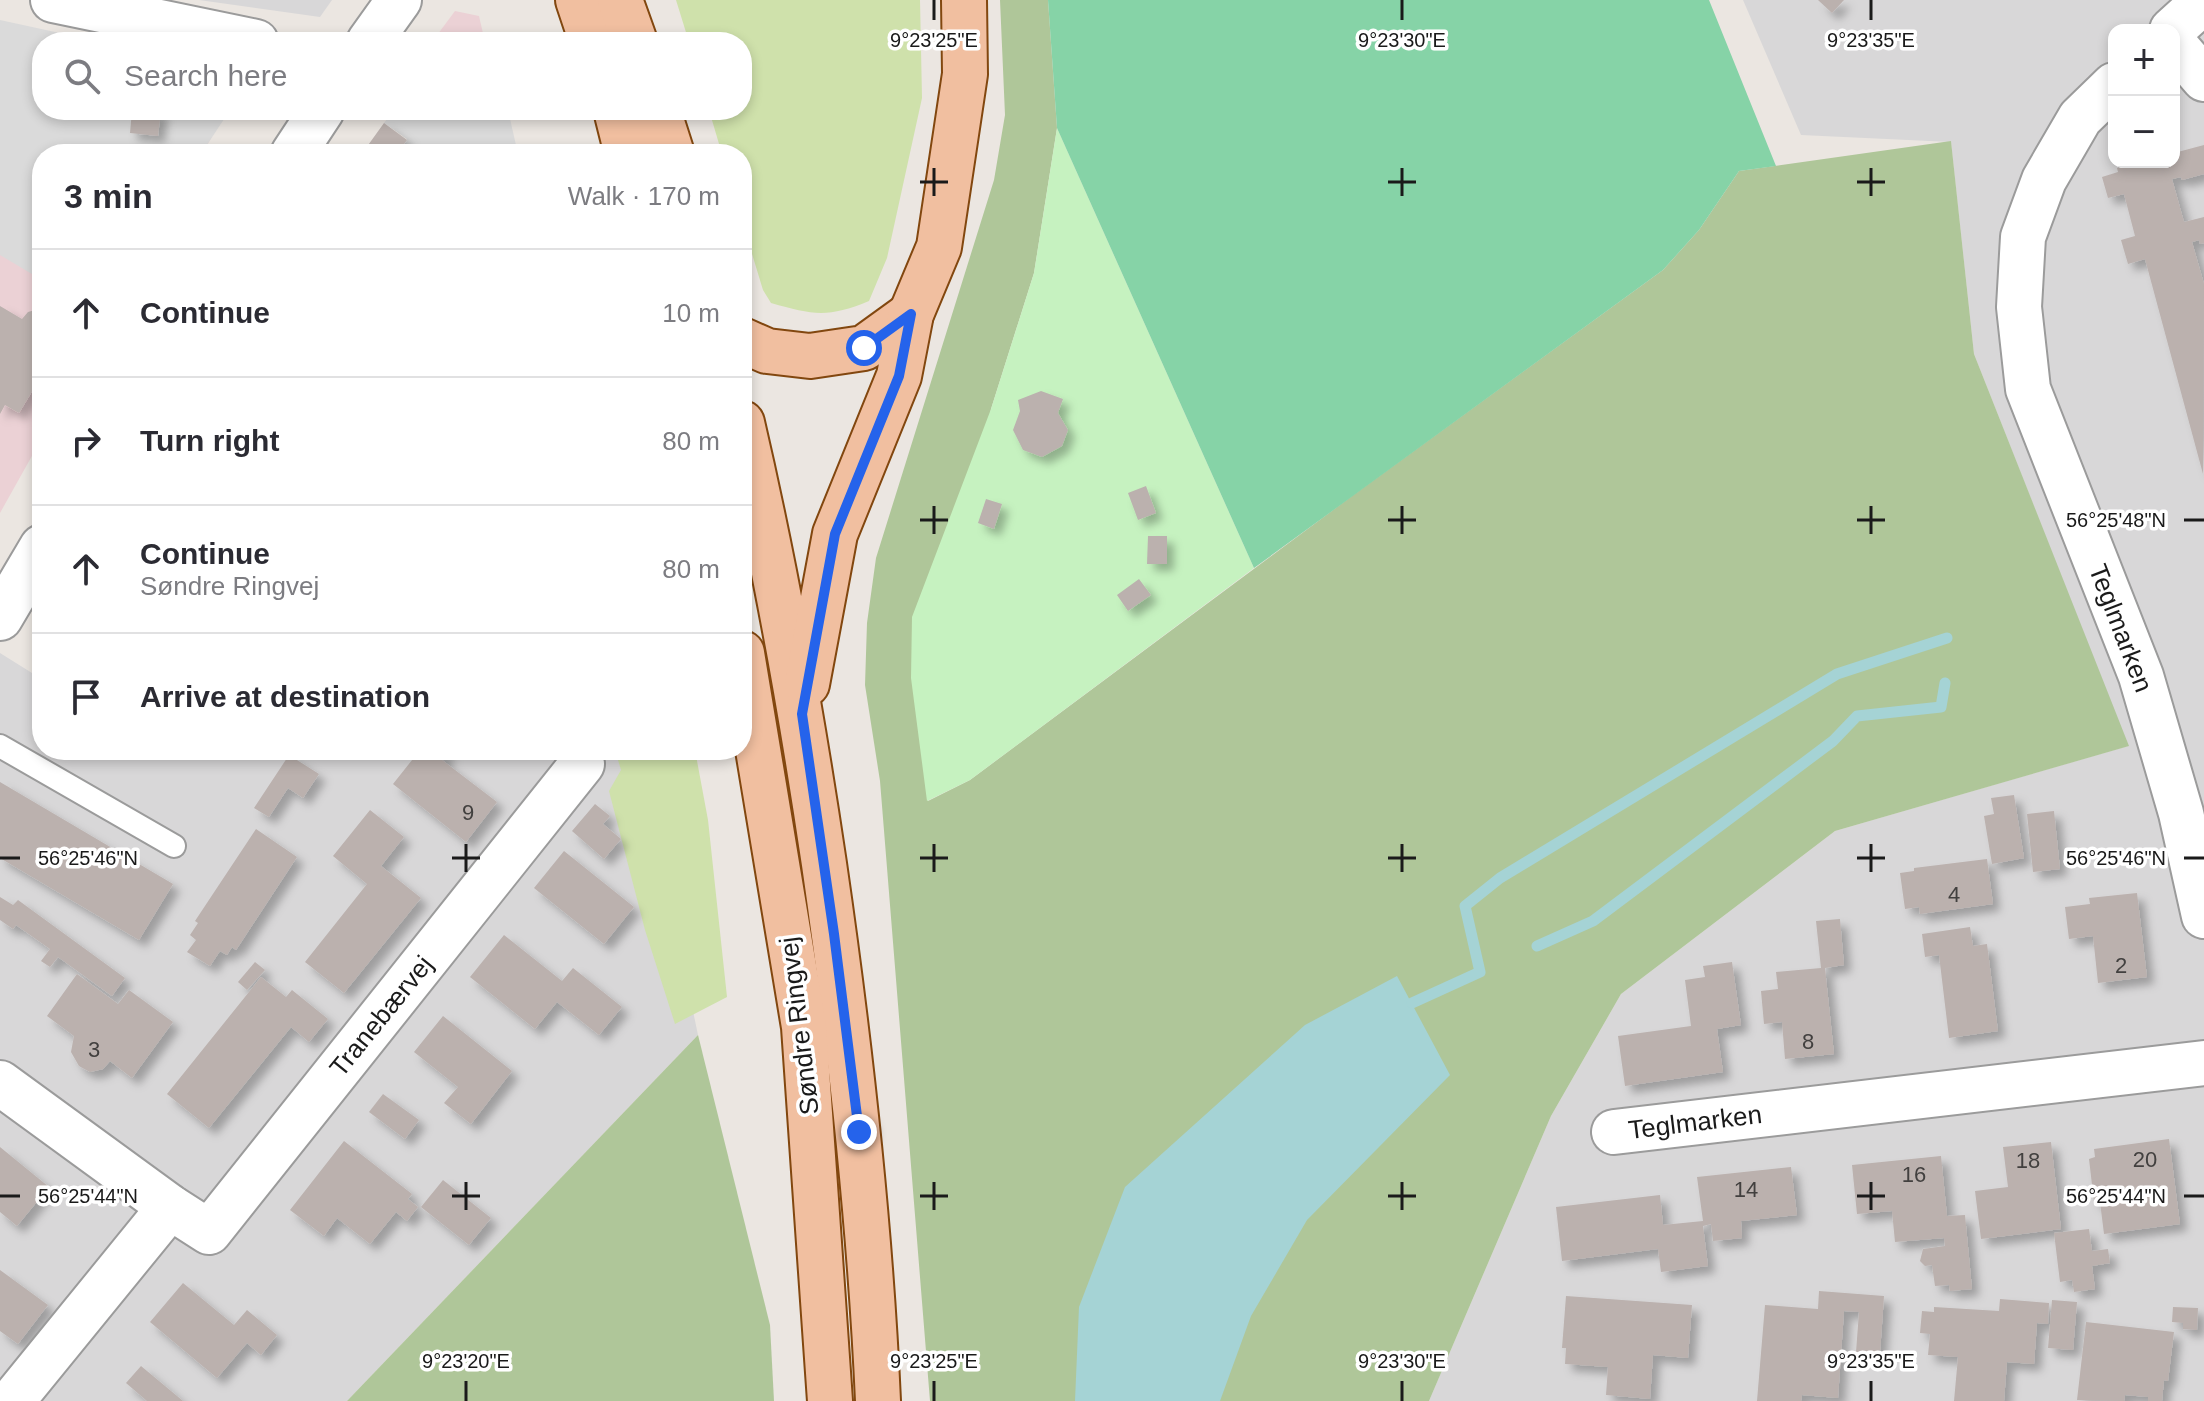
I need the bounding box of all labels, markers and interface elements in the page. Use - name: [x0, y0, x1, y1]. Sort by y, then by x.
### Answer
- map controls: [2108, 24, 2180, 168]
- button: +: [2108, 24, 2180, 96]
- text: 9°23'25"E: [890, 29, 978, 51]
- text: 9°23'30"E: [1358, 29, 1446, 51]
- text: 9°23'35"E: [1827, 29, 1915, 51]
- search box: [32, 32, 752, 120]
- icon: search: [60, 54, 104, 98]
- text: Search here: [124, 59, 287, 92]
- button: −: [2108, 96, 2180, 168]
- text: 3 min: [64, 177, 153, 215]
- text: Walk · 170 m: [568, 181, 720, 211]
- icon: ahead: [64, 291, 108, 335]
- text: Continue: [140, 296, 270, 329]
- text: 10 m: [662, 298, 720, 328]
- route start: [846, 330, 882, 366]
- icon: right: [64, 419, 108, 463]
- text: Turn right: [140, 424, 279, 457]
- text: 80 m: [662, 426, 720, 456]
- text: 56°25'48"N: [2066, 509, 2166, 531]
- text: Continue: [140, 537, 270, 570]
- icon: ahead: [64, 547, 108, 591]
- text: 80 m: [662, 554, 720, 584]
- street label: Teglmarken: [2083, 560, 2159, 696]
- text: Søndre Ringvej: [140, 571, 319, 601]
- icon: arrive: [64, 675, 108, 719]
- text: Arrive at destination: [140, 680, 430, 713]
- house number: 9: [462, 800, 474, 825]
- text: 56°25'46"N: [38, 847, 138, 869]
- text: 56°25'46"N: [2066, 847, 2166, 869]
- house number: 4: [1948, 882, 1960, 907]
- street label: Søndre Ringvej: [773, 935, 825, 1117]
- street label: Tranebærvej: [323, 950, 439, 1082]
- house number: 2: [2115, 953, 2127, 978]
- house number: 8: [1802, 1029, 1814, 1054]
- house number: 3: [88, 1037, 100, 1062]
- street label: Teglmarken: [1626, 1099, 1764, 1145]
- route end: [841, 1114, 877, 1150]
- house number: 20: [2133, 1147, 2157, 1172]
- house number: 18: [2016, 1148, 2040, 1173]
- house number: 16: [1902, 1162, 1926, 1187]
- house number: 14: [1734, 1177, 1758, 1202]
- text: 56°25'44"N: [38, 1185, 138, 1207]
- text: 56°25'44"N: [2066, 1185, 2166, 1207]
- text: 9°23'20"E: [422, 1350, 510, 1372]
- text: 9°23'25"E: [890, 1350, 978, 1372]
- text: 9°23'30"E: [1358, 1350, 1446, 1372]
- text: 9°23'35"E: [1827, 1350, 1915, 1372]

